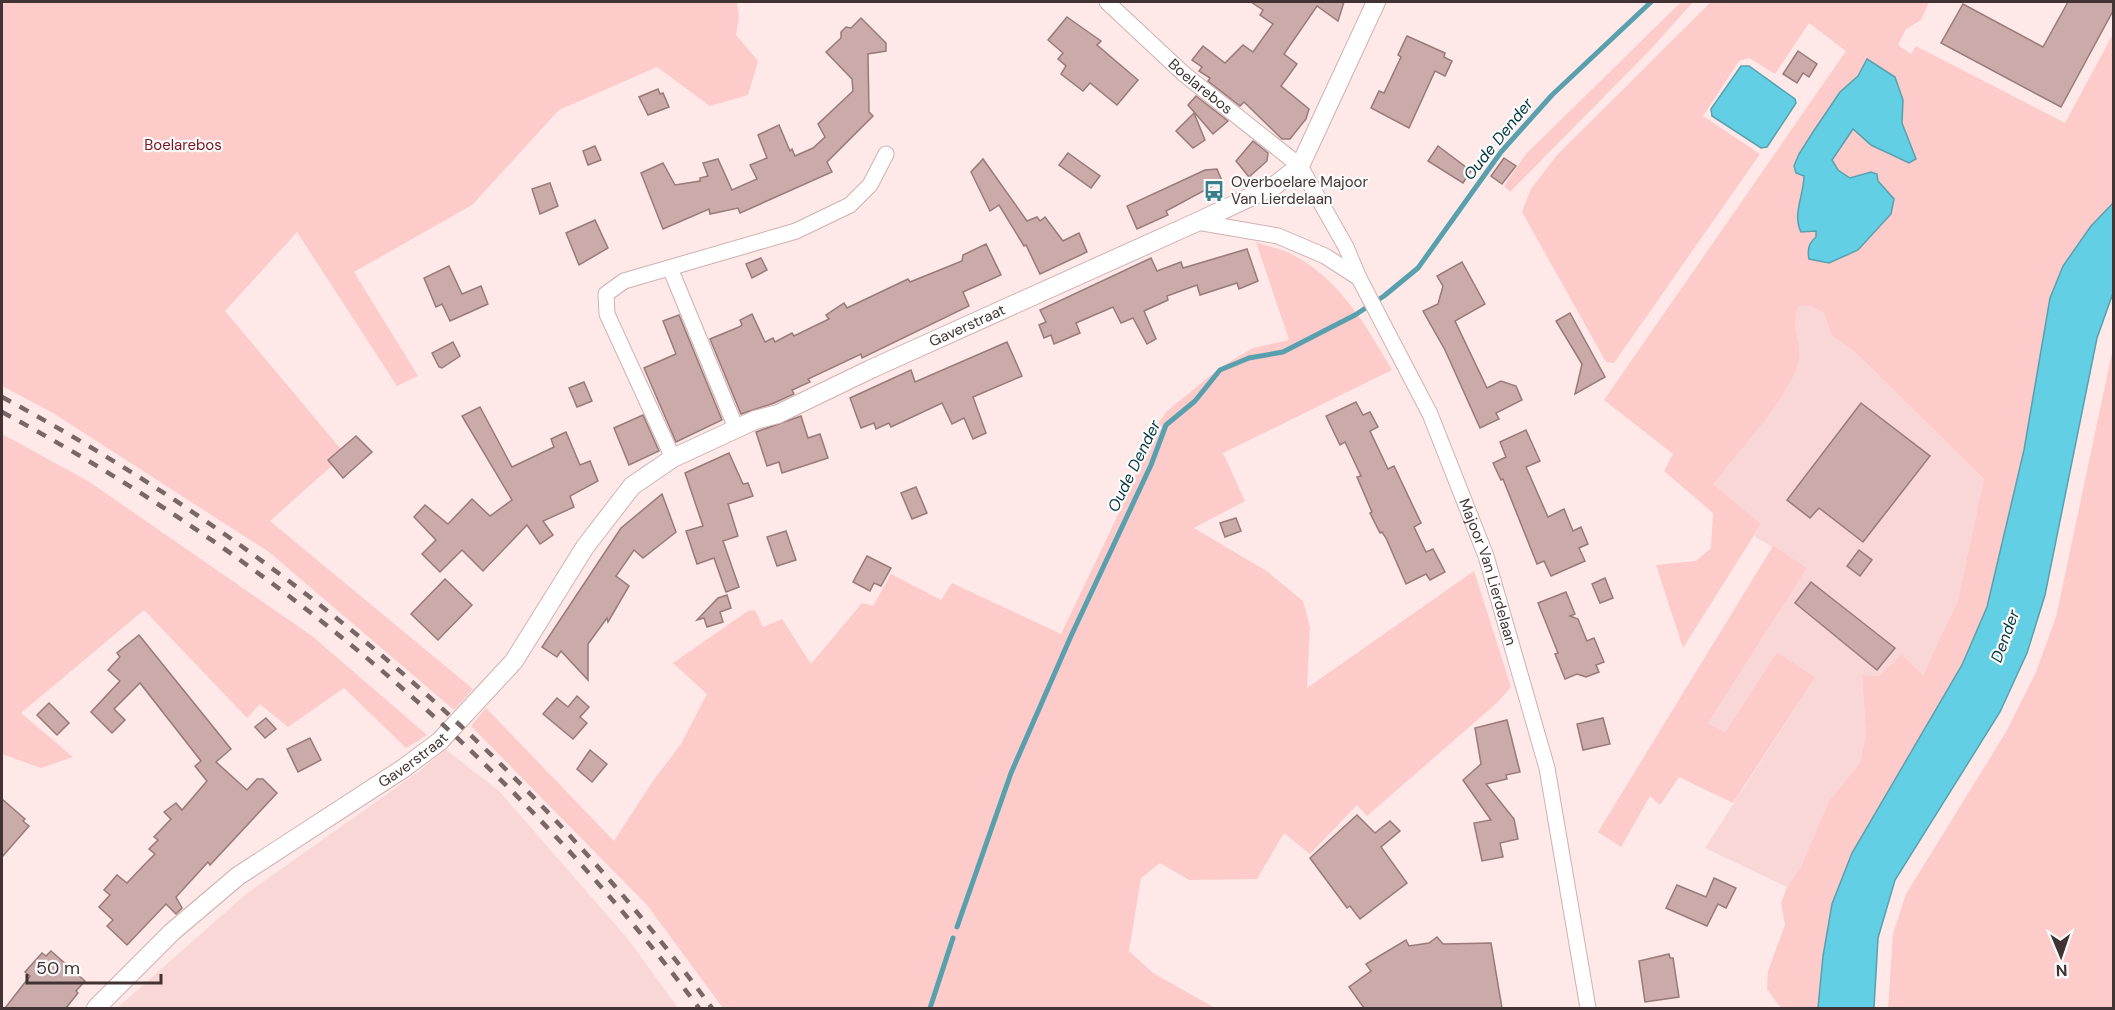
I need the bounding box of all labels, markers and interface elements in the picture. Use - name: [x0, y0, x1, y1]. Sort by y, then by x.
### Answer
- street label: Boelarebos: [1164, 54, 1237, 119]
- water label: Oude Dender: [1458, 93, 1538, 184]
- park label: Boelarebos: [144, 135, 222, 155]
- place label: Overboelare Majoor Van Lierdelaan: [1231, 172, 1369, 209]
- bus stop icon: Overboelare Majoor Van Lierdelaan: [1202, 179, 1226, 203]
- street label: Gaverstraat: [926, 300, 1009, 352]
- water label: Oude Dender: [1103, 416, 1166, 515]
- street label: Majoor Van Lierdelaan: [1454, 496, 1521, 648]
- water label: Dender: [1986, 606, 2025, 665]
- street label: Gaverstraat: [374, 728, 453, 792]
- north arrow: [2031, 926, 2091, 986]
- scale bar: [27, 947, 160, 985]
- text: 50 m: [36, 956, 80, 980]
- text: N: [2055, 960, 2068, 981]

